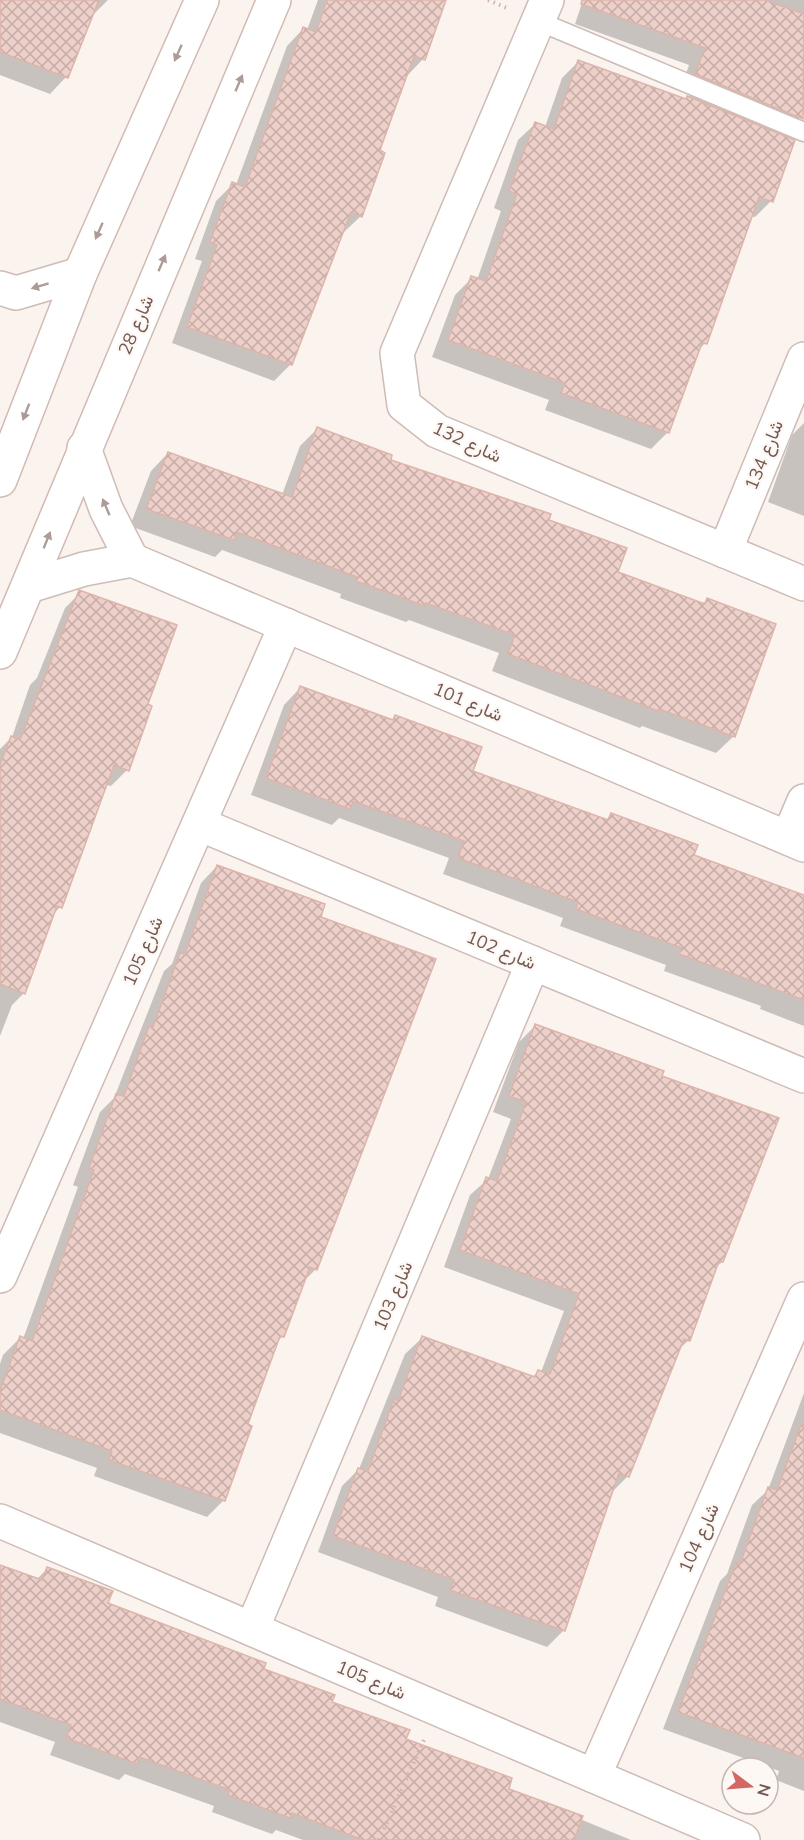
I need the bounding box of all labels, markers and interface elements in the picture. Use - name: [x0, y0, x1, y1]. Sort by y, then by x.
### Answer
- one-way arrow: [174, 45, 183, 62]
- one-way arrow: [234, 74, 244, 92]
- one-way arrow: [94, 223, 103, 240]
- one-way arrow: [158, 254, 167, 271]
- one-way arrow: [31, 282, 49, 291]
- street label: شارع 28: [113, 292, 159, 358]
- one-way arrow: [21, 404, 31, 422]
- street label: شارع 132: [429, 416, 505, 468]
- street label: شارع 134: [739, 417, 789, 493]
- one-way arrow: [101, 498, 111, 516]
- one-way arrow: [43, 531, 53, 549]
- street label: شارع 101: [430, 677, 506, 727]
- street label: شارع 105: [117, 913, 169, 989]
- street label: شارع 102: [463, 925, 539, 975]
- street label: شارع 103: [368, 1258, 418, 1334]
- street label: شارع 104: [673, 1500, 725, 1576]
- street label: شارع 105: [333, 1655, 409, 1705]
- north arrow: [720, 1756, 780, 1816]
- text: N: [753, 1782, 776, 1799]

